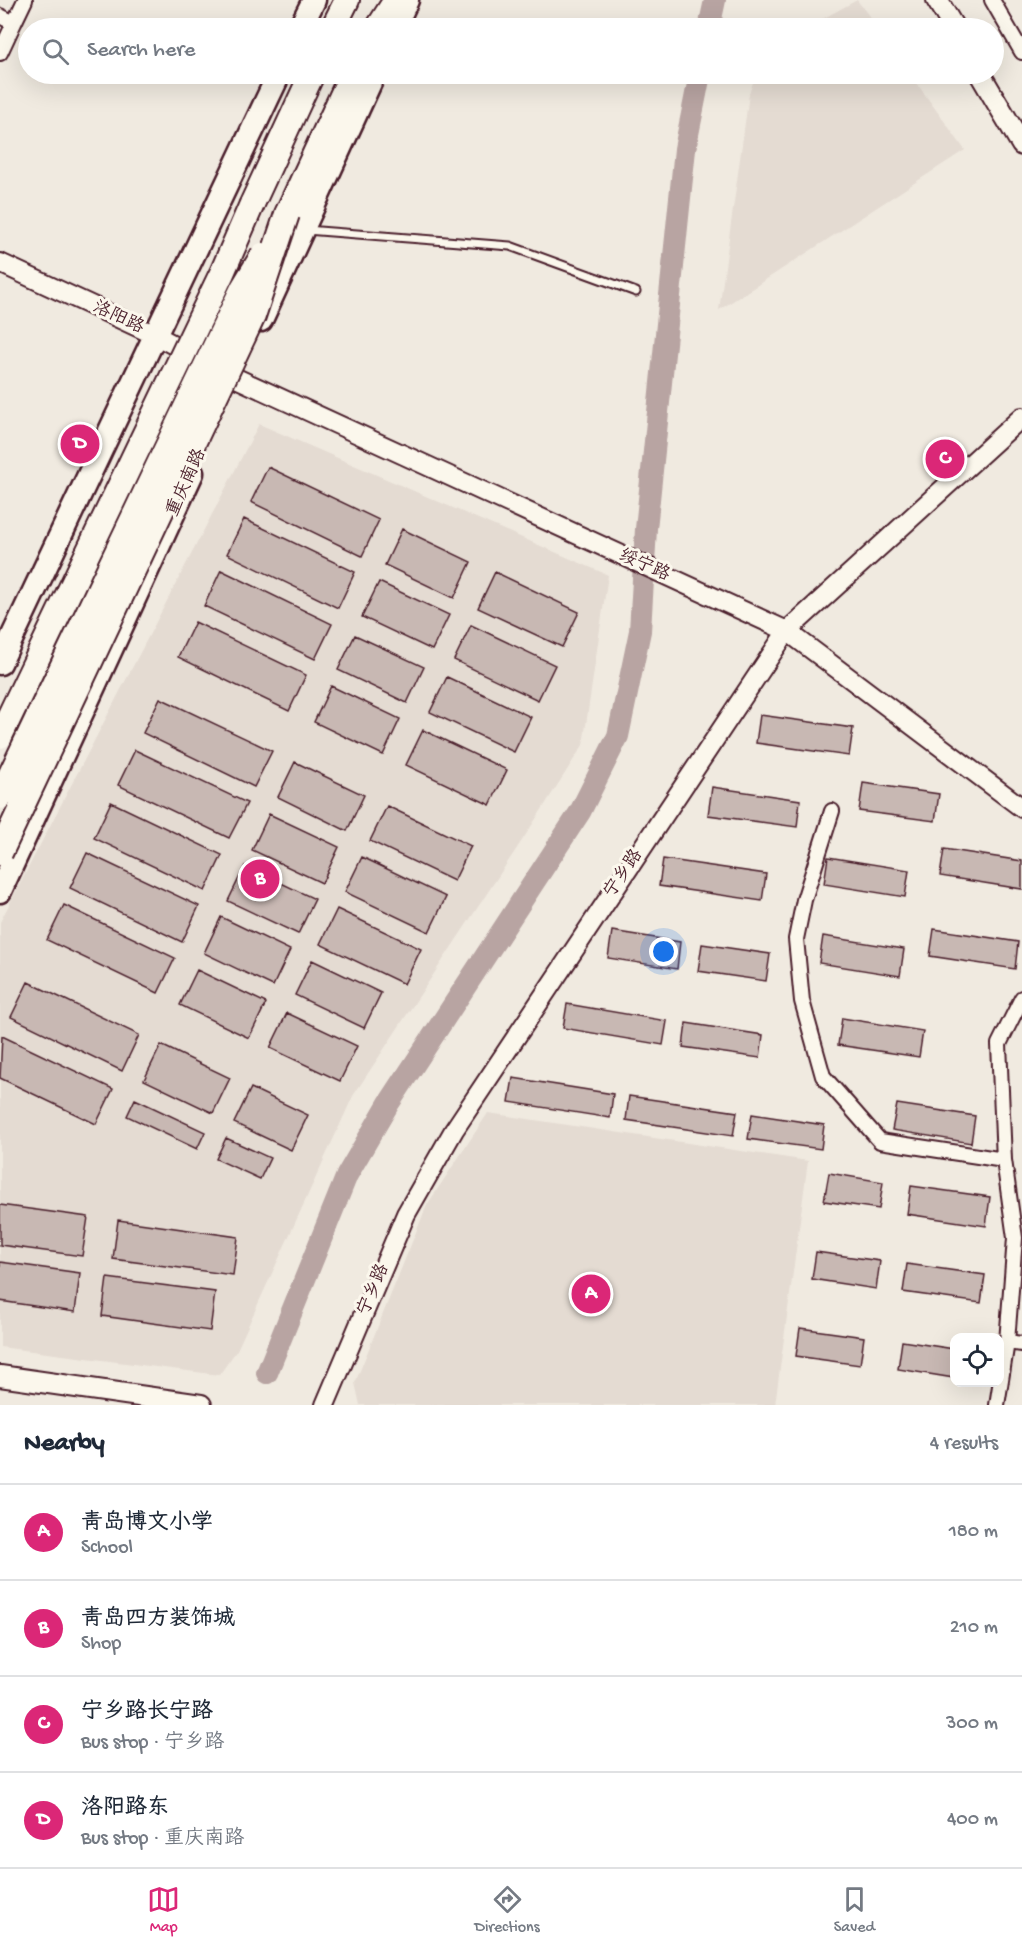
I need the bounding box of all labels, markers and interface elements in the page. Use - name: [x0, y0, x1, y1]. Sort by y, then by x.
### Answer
- search box: [18, 18, 1004, 84]
- icon: search: [39, 35, 72, 68]
- text: Search here: [87, 38, 195, 64]
- street label: 洛阳路: [89, 296, 147, 339]
- pin: D: [60, 422, 100, 466]
- pin: C: [926, 436, 964, 482]
- street label: 重庆南路: [162, 445, 211, 520]
- street label: 绥宁路: [615, 545, 673, 587]
- street label: 宁乡路: [599, 845, 648, 902]
- pin: B: [240, 856, 280, 902]
- your location: [649, 937, 678, 966]
- street label: 宁乡路: [353, 1261, 394, 1319]
- pin: A: [572, 1272, 610, 1316]
- map controls: [950, 1333, 1004, 1387]
- button: locate: [950, 1333, 1004, 1387]
- text: Nearby: [24, 1429, 105, 1460]
- text: 4 results: [930, 1433, 998, 1456]
- text: 青岛博文小学: [81, 1511, 213, 1537]
- text: A: [38, 1521, 49, 1544]
- text: 180 m: [949, 1521, 998, 1544]
- text: School: [81, 1537, 133, 1560]
- text: 青岛四方装饰城: [81, 1607, 235, 1633]
- text: B: [38, 1617, 49, 1640]
- text: 210 m: [950, 1617, 998, 1640]
- text: Shop: [81, 1633, 121, 1656]
- text: 宁乡路长宁路: [81, 1700, 213, 1726]
- text: C: [38, 1713, 49, 1736]
- text: 300 m: [946, 1713, 998, 1736]
- text: Bus stop · 宁乡路: [81, 1732, 224, 1755]
- text: 洛阳路东: [81, 1796, 169, 1822]
- text: D: [37, 1809, 50, 1832]
- text: 400 m: [947, 1809, 998, 1832]
- text: Bus stop · 重庆南路: [81, 1828, 244, 1851]
- tab: Map: [147, 1883, 180, 1938]
- tab: Directions: [474, 1883, 540, 1938]
- tab: Saved: [834, 1883, 875, 1938]

